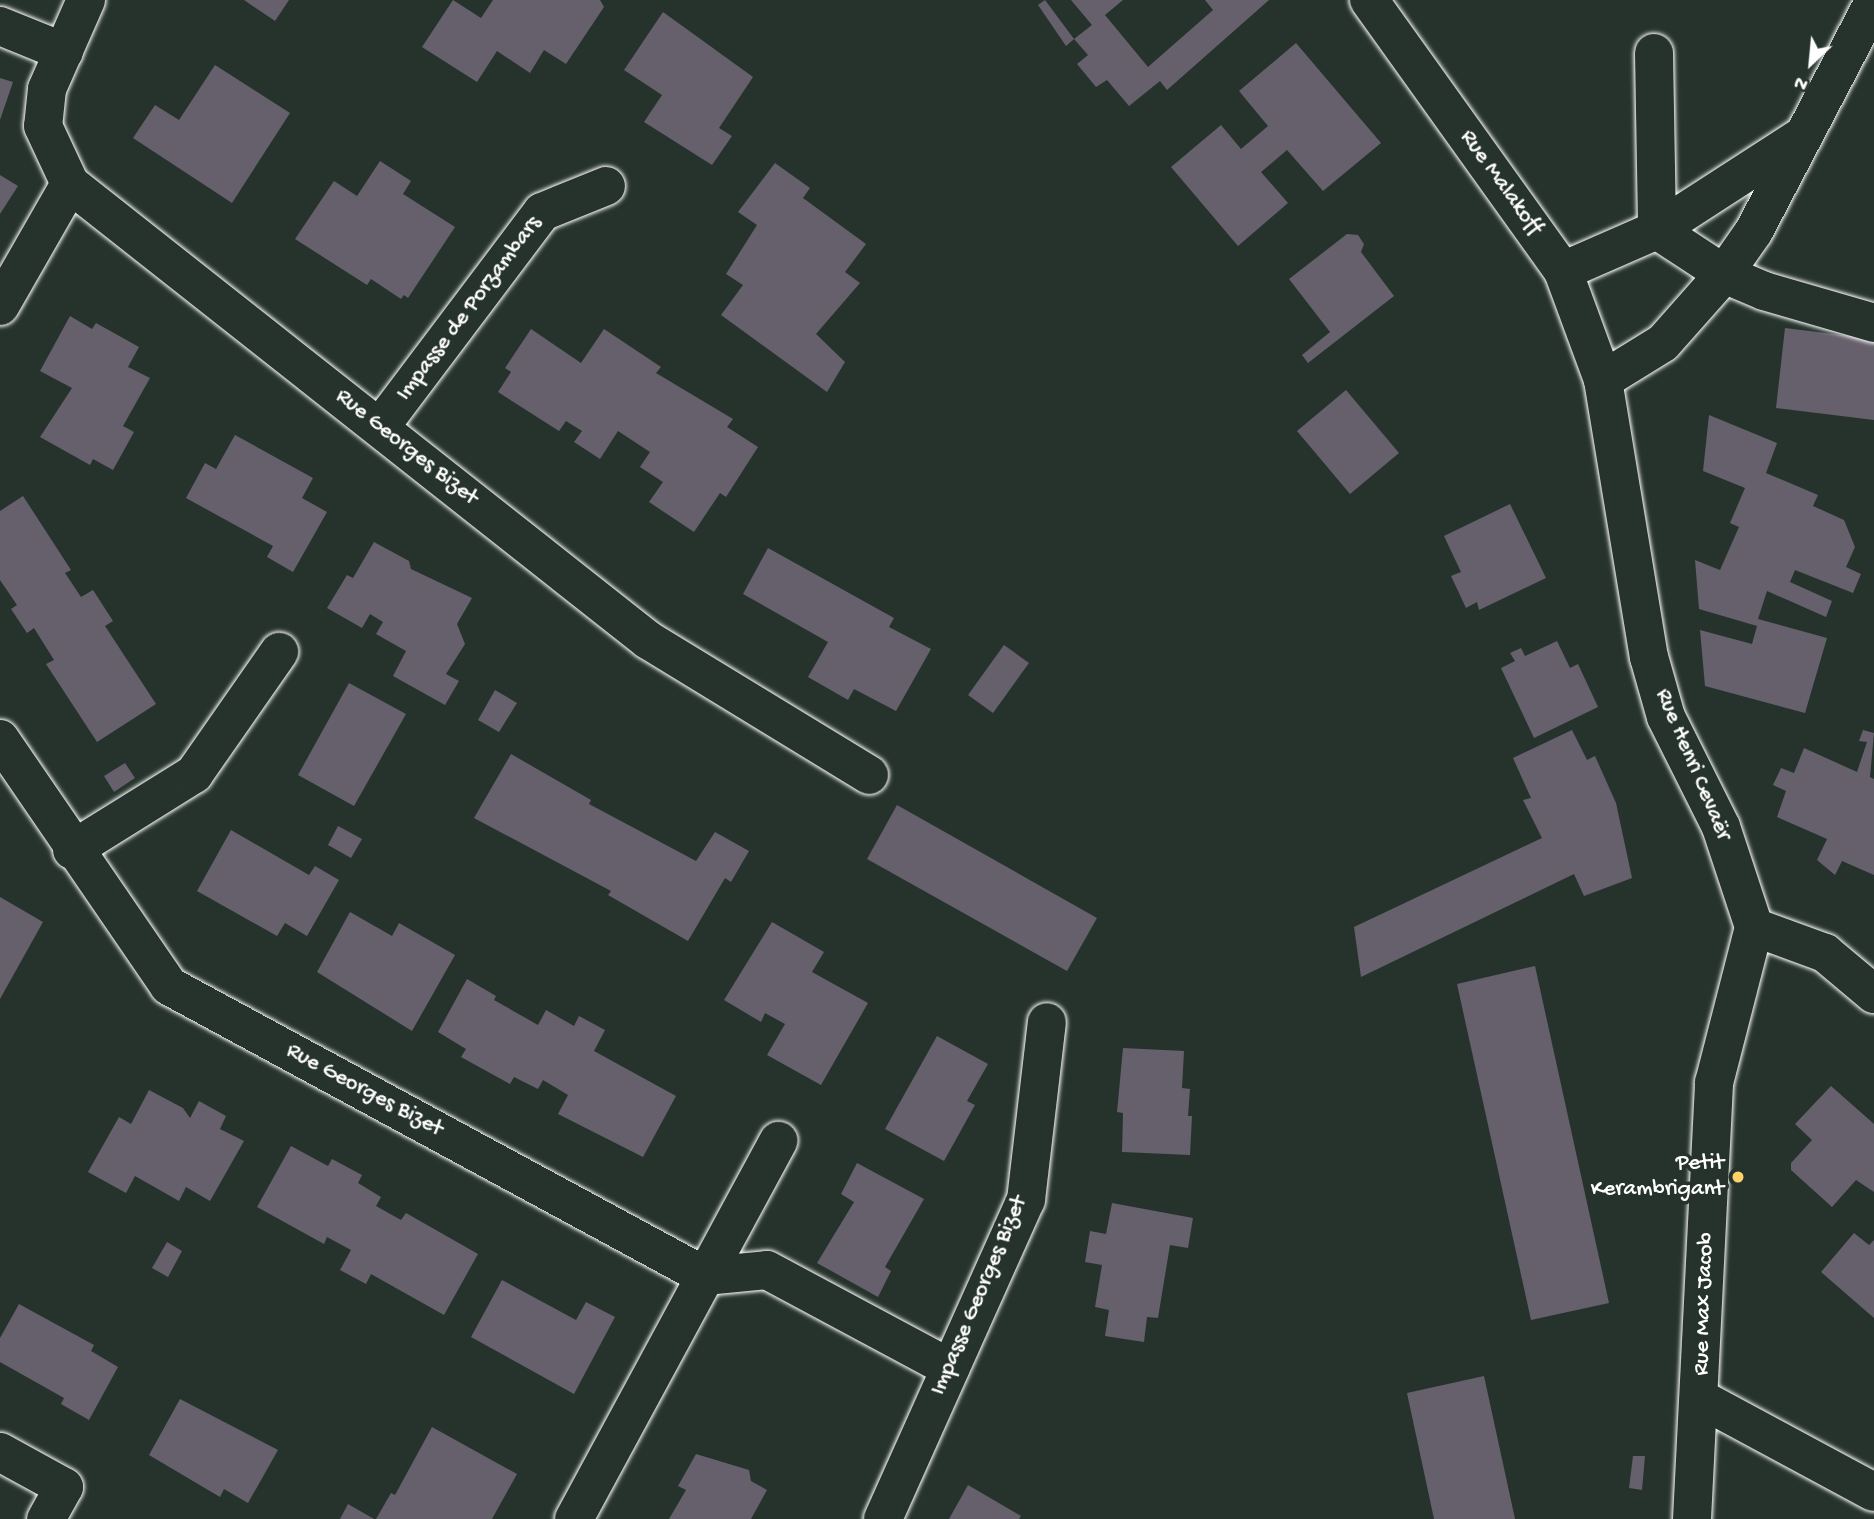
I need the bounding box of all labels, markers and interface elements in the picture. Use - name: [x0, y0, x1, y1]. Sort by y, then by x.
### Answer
- north arrow: [1776, 28, 1846, 98]
- text: N: [1791, 69, 1812, 95]
- street label: Rue Malakoff: [1453, 125, 1547, 241]
- street label: Impasse de Porzambars: [391, 211, 549, 407]
- street label: Rue Georges Bizet: [329, 384, 483, 512]
- street label: Rue Henri Cevaër: [1648, 685, 1736, 845]
- street label: Rue Georges Bizet: [281, 1038, 447, 1144]
- place label: Petit Kerambrigant: [1591, 1150, 1724, 1204]
- marker: Petit Kerambrigant: [1730, 1169, 1746, 1185]
- street label: Impasse Georges Bizet: [926, 1192, 1034, 1400]
- street label: Rue Max Jacob: [1689, 1232, 1721, 1376]

